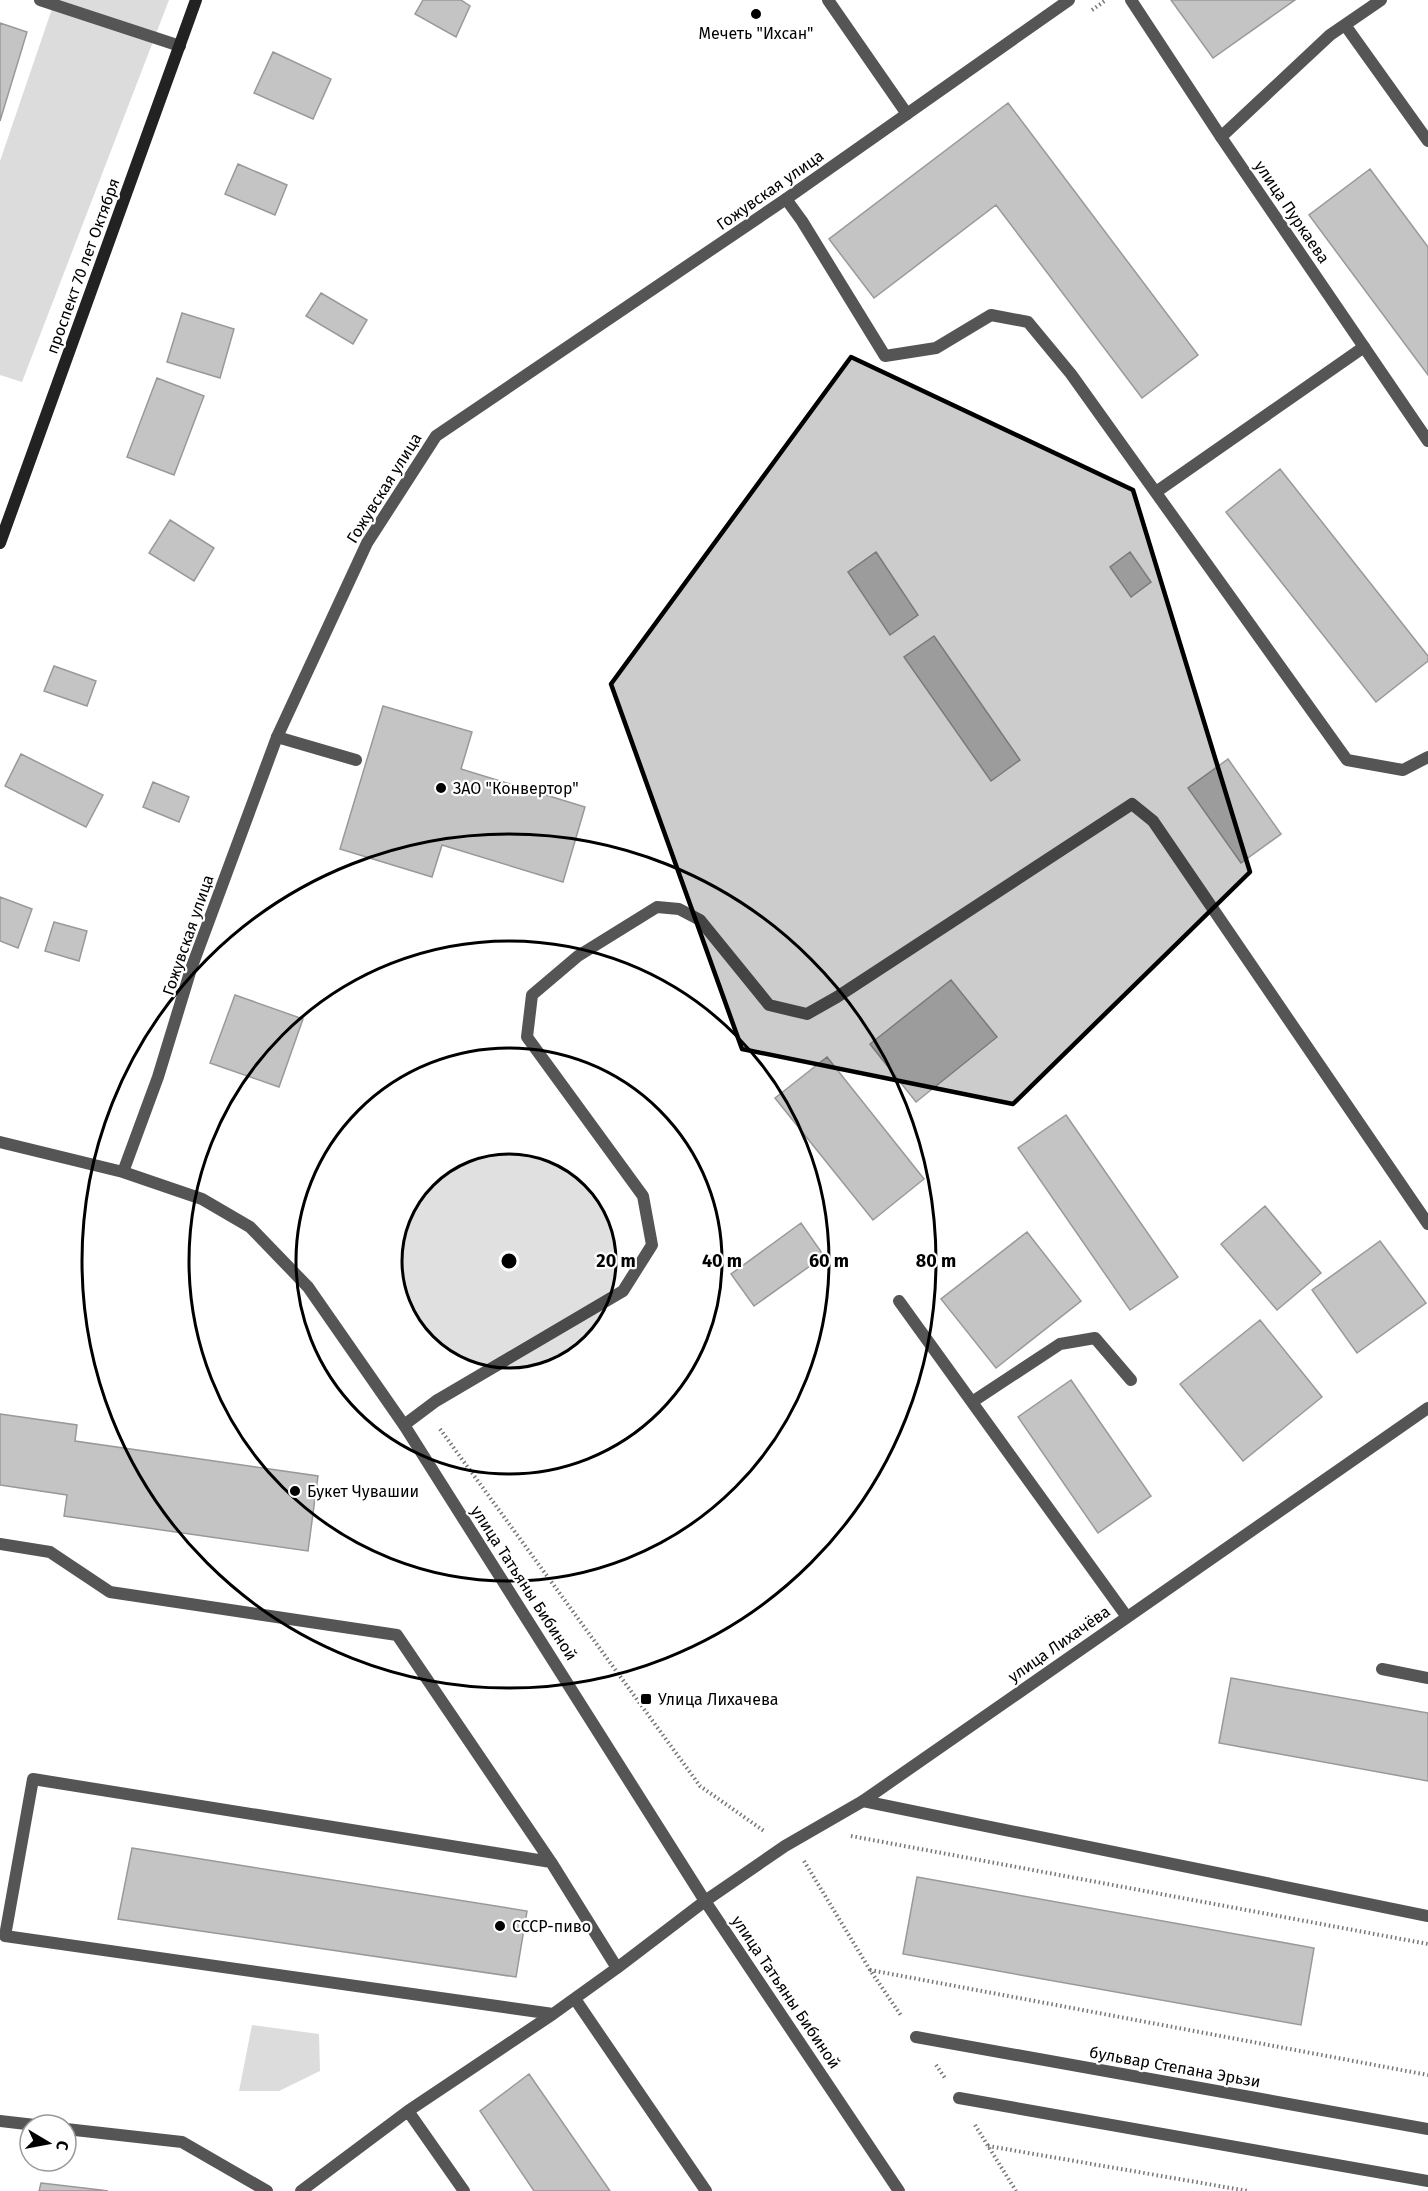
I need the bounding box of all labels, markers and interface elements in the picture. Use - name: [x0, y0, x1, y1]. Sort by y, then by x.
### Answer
- marker: Мечеть "Ихсан": [749, 7, 763, 21]
- place label: Мечеть "Ихсан": [698, 24, 814, 43]
- street label: Гожувская улица: [713, 146, 827, 234]
- street label: улица Пуркаева: [1251, 157, 1333, 267]
- street label: проспект 70 лет Октября: [42, 176, 124, 356]
- street label: Гожувская улица: [343, 429, 425, 547]
- place label: ЗАО "Конвертор": [453, 779, 579, 798]
- marker: ЗАО "Конвертор": [434, 781, 448, 795]
- street label: Гожувская улица: [158, 872, 218, 998]
- text: 20 m: [596, 1250, 636, 1272]
- text: 40 m: [702, 1250, 742, 1272]
- text: 60 m: [809, 1250, 849, 1272]
- text: 80 m: [916, 1250, 956, 1272]
- centre of rings: [499, 1251, 519, 1271]
- place label: Букет Чувашии: [307, 1482, 419, 1501]
- marker: Букет Чувашии: [288, 1484, 302, 1498]
- street label: улица Татьяны Бибиной: [467, 1502, 581, 1664]
- street label: улица Лихачёва: [1004, 1602, 1114, 1686]
- place label: Улица Лихачева: [658, 1690, 778, 1709]
- marker: Улица Лихачева: [639, 1692, 653, 1706]
- street label: улица Татьяны Бибиной: [728, 1912, 844, 2072]
- place label: СССР-пиво: [512, 1917, 591, 1936]
- marker: СССР-пиво: [493, 1919, 507, 1933]
- street label: бульвар Степана Эрьзи: [1088, 2043, 1262, 2091]
- north arrow: [18, 2113, 78, 2173]
- text: С: [52, 2139, 72, 2152]

